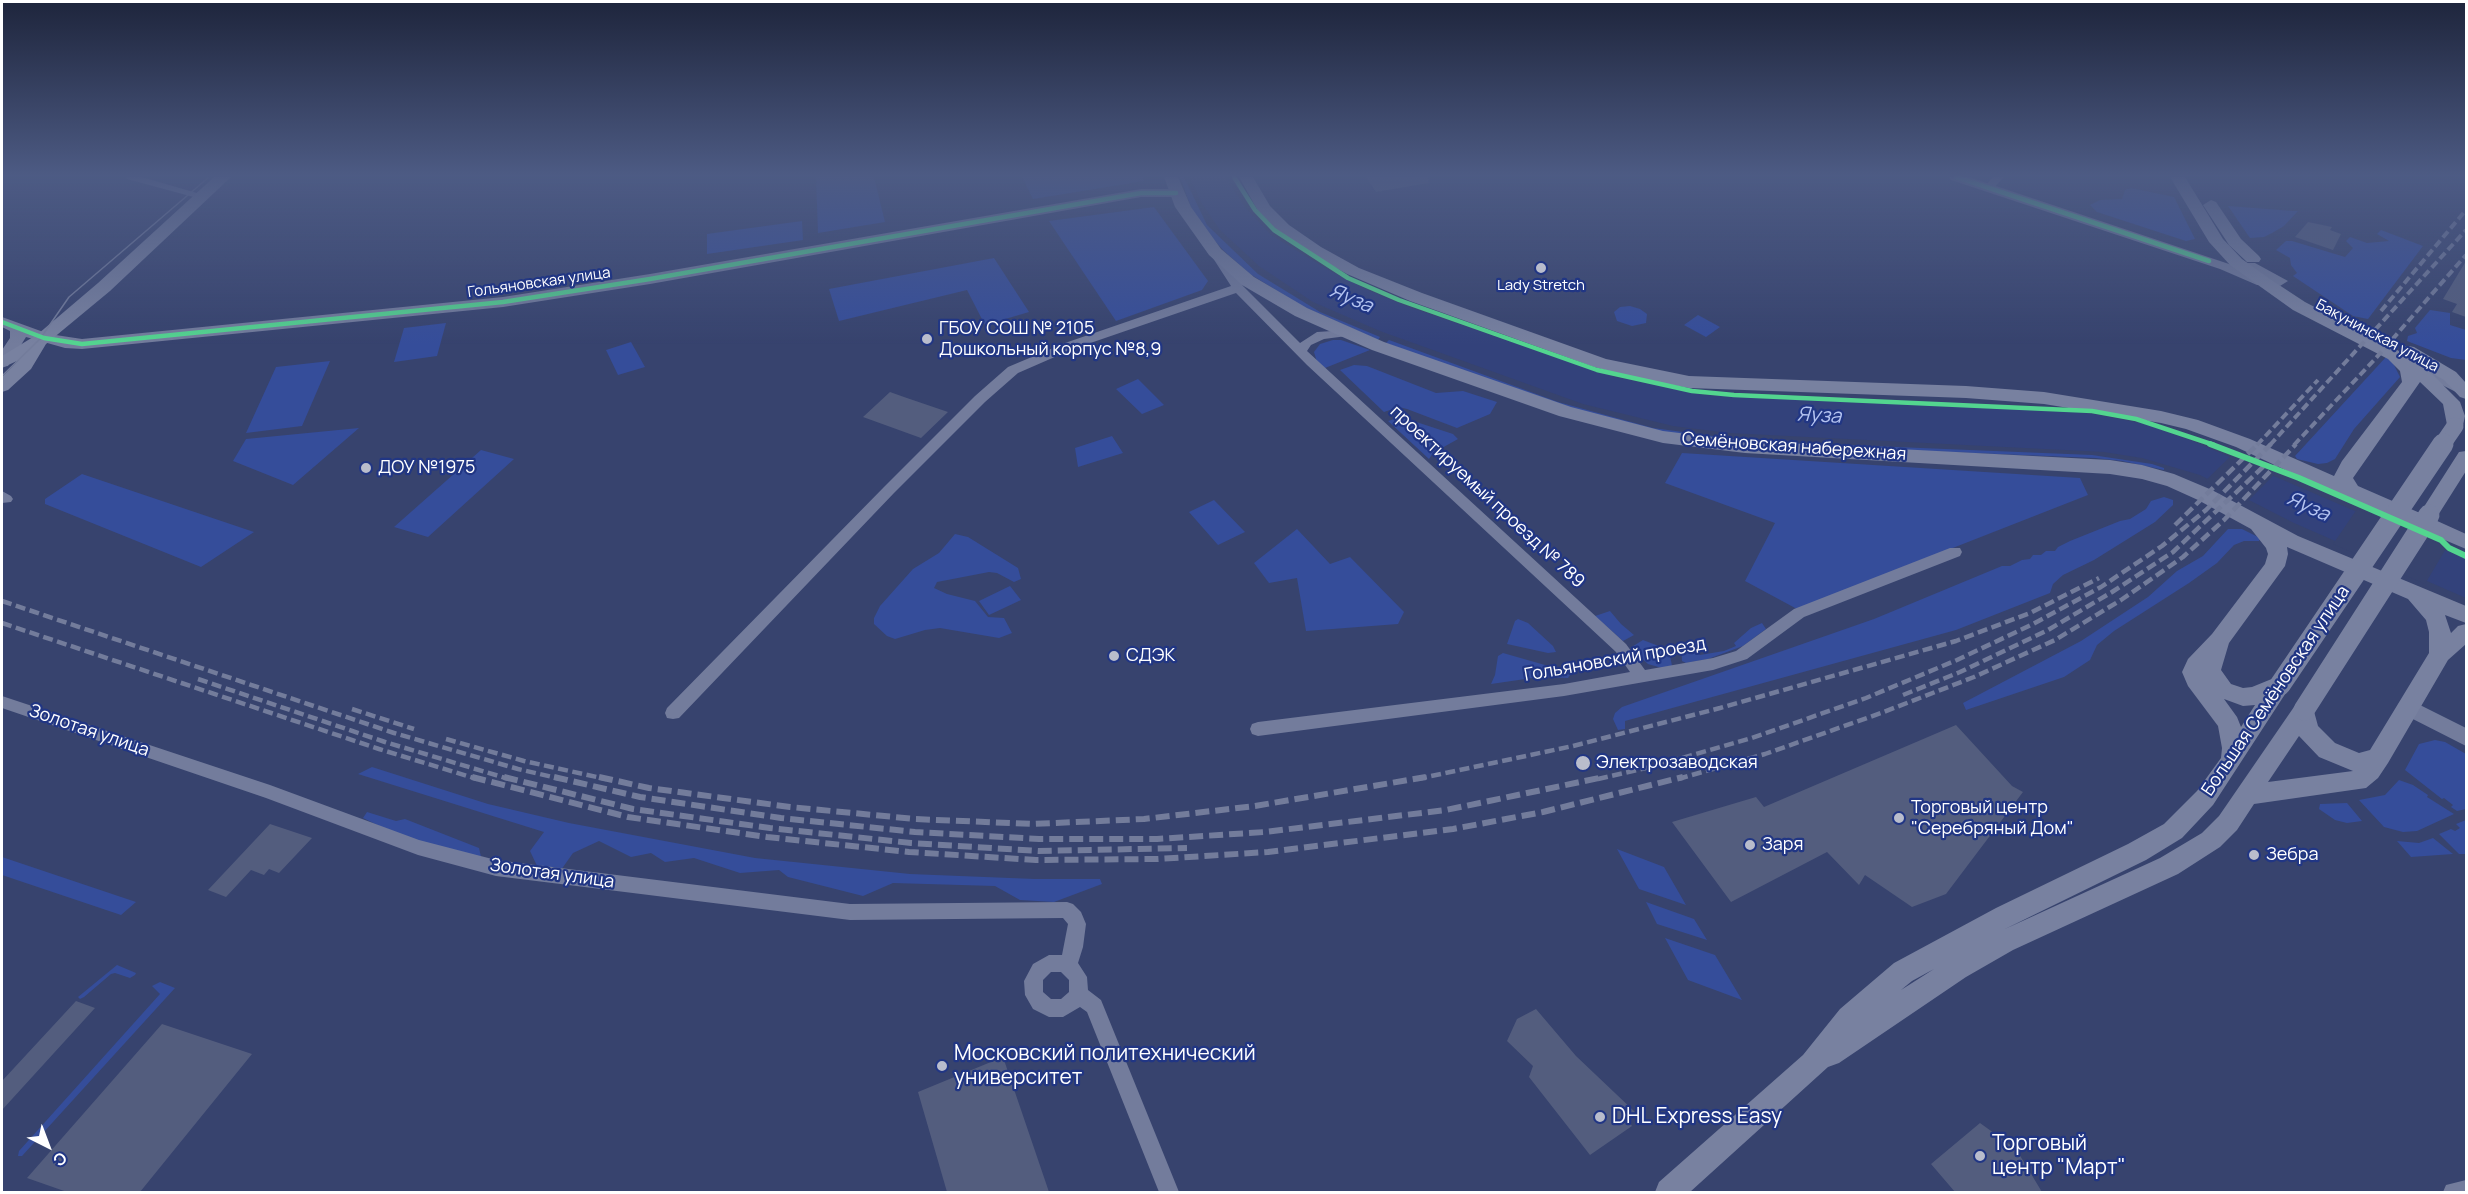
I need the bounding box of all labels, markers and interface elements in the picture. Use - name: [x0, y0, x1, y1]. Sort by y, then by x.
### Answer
- marker: Lady Stretch: [1534, 261, 1548, 275]
- street label: Гольяновская улица: [466, 264, 612, 302]
- place label: Lady Stretch: [1497, 277, 1585, 295]
- water label: Яуза: [1326, 279, 1376, 319]
- street label: Бакунинская улица: [2312, 296, 2442, 376]
- place label: ГБОУ СОШ № 2105 Дошкольный корпус №8,9: [939, 318, 1162, 360]
- marker: ГБОУ СОШ № 2105 Дошкольный корпус №8,9: [920, 332, 934, 346]
- street label: проектируемый проезд № 789: [1385, 401, 1589, 593]
- water label: Яуза: [1796, 403, 1842, 429]
- street label: Семёновская набережная: [1681, 428, 1907, 466]
- place label: ДОУ №1975: [378, 457, 476, 479]
- marker: ДОУ №1975: [359, 461, 373, 475]
- water label: Яуза: [2283, 487, 2333, 527]
- street label: Большая Семёновская улица: [2198, 582, 2354, 800]
- street label: Гольяновский проезд: [1522, 633, 1708, 687]
- place label: СДЭК: [1126, 645, 1175, 667]
- marker: СДЭК: [1107, 649, 1121, 663]
- street label: Золотая улица: [26, 700, 152, 762]
- place label: Электрозаводская: [1596, 752, 1758, 774]
- marker: Электрозаводская: [1574, 754, 1592, 772]
- place label: Торговый центр "Серебряный Дом": [1911, 797, 2074, 840]
- marker: Торговый центр "Серебряный Дом": [1892, 811, 1906, 825]
- place label: Заря: [1762, 834, 1803, 856]
- marker: Заря: [1743, 838, 1757, 852]
- place label: Зебра: [2266, 844, 2318, 866]
- marker: Зебра: [2247, 848, 2261, 862]
- street label: Золотая улица: [488, 855, 616, 893]
- place label: Московский политехнический университет: [954, 1041, 1256, 1091]
- marker: Московский политехнический университет: [935, 1059, 949, 1073]
- place label: DHL Express Easy: [1612, 1104, 1782, 1130]
- marker: DHL Express Easy: [1593, 1110, 1607, 1124]
- north arrow: [18, 1116, 78, 1176]
- place label: Торговый центр "Март": [1992, 1131, 2126, 1181]
- text: С: [48, 1147, 72, 1172]
- marker: Торговый центр "Март": [1973, 1149, 1987, 1163]

